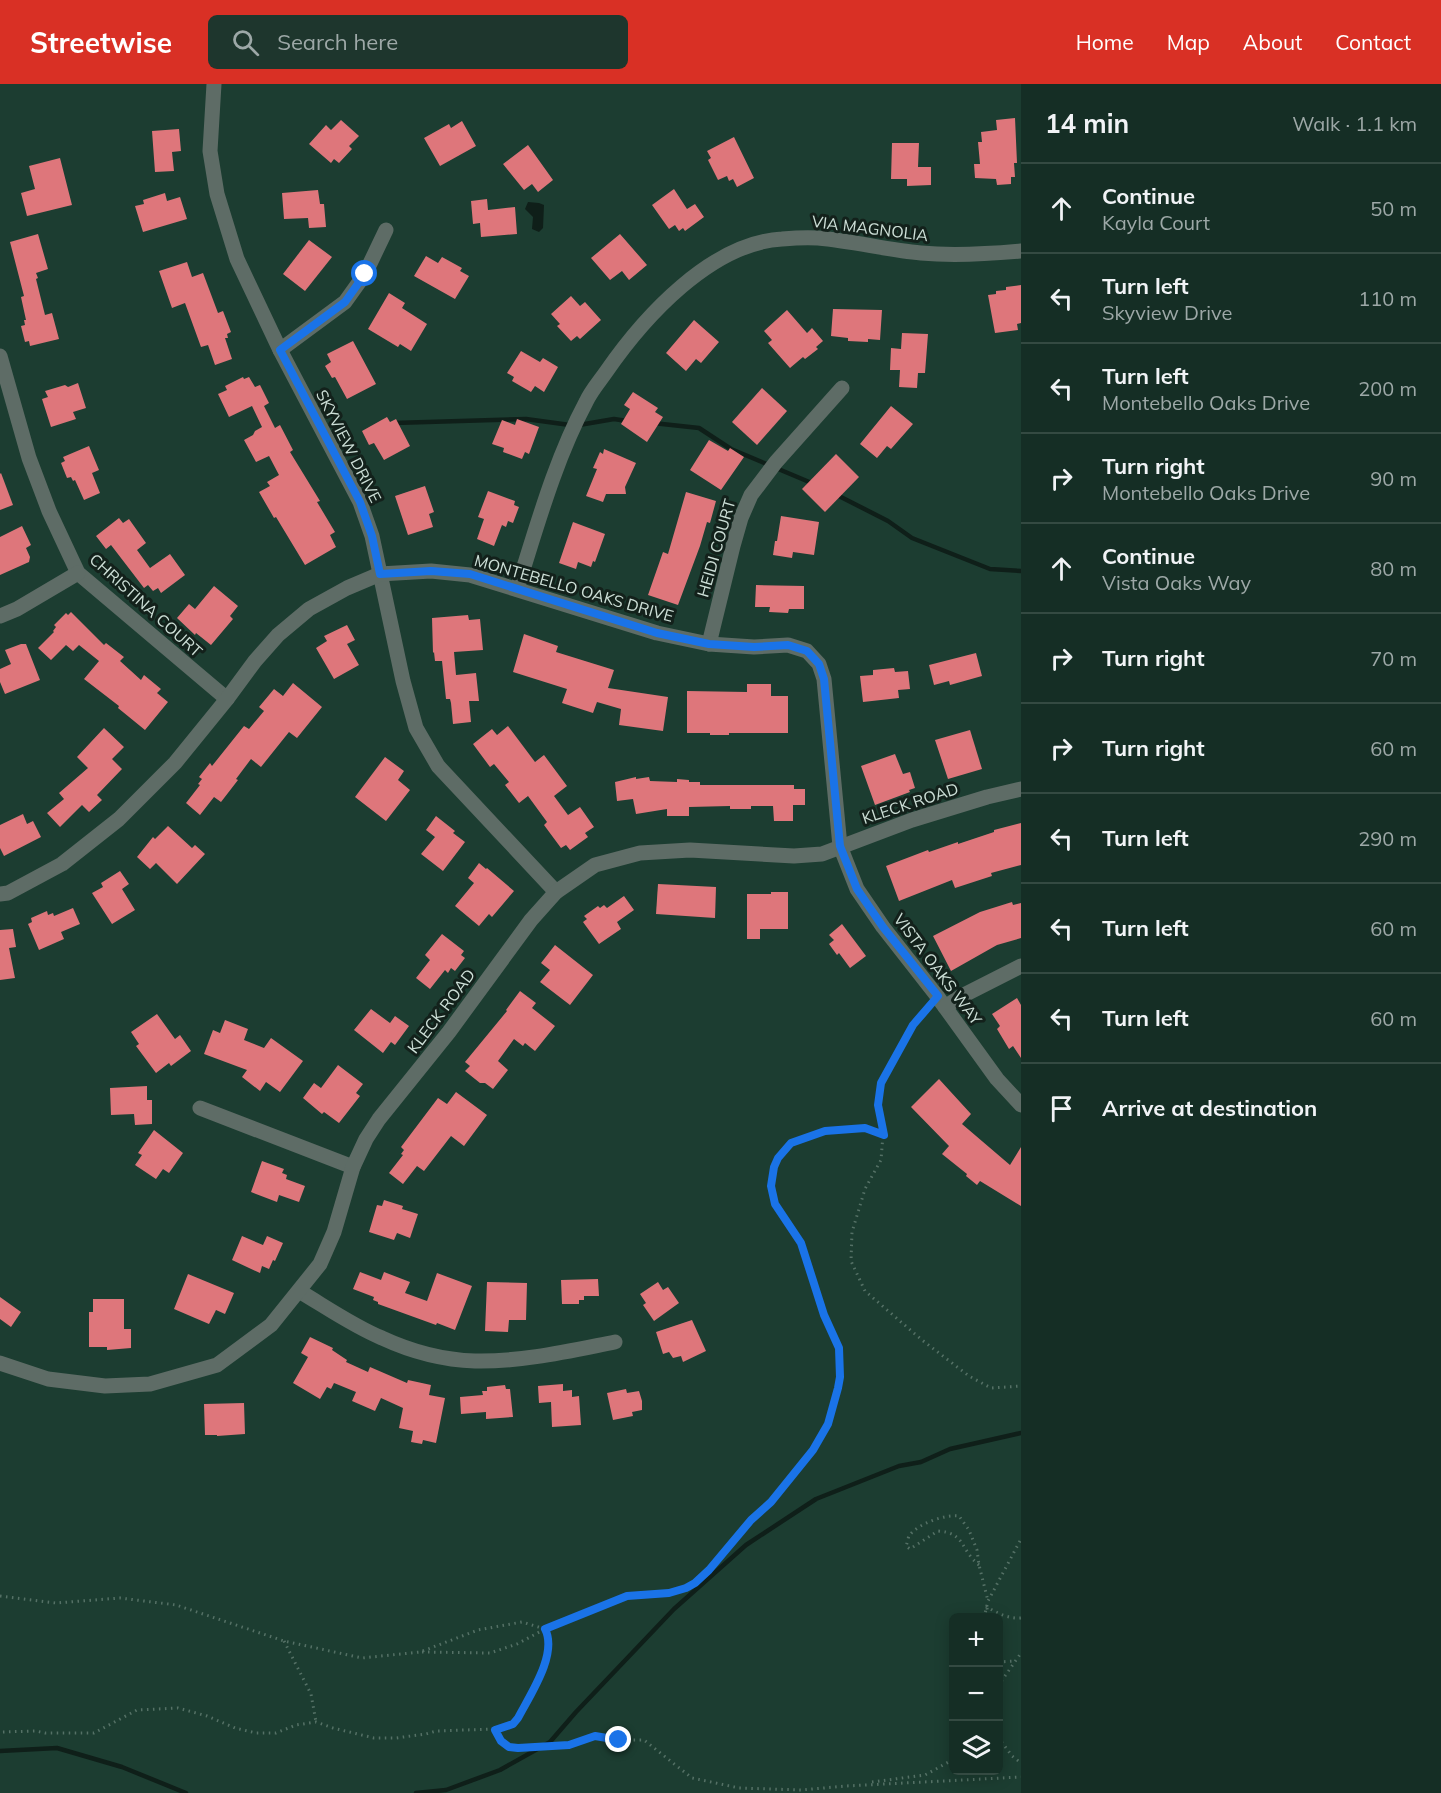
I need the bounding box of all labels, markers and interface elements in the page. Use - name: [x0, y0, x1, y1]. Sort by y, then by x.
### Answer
- search box: [208, 15, 628, 69]
- text: Streetwise: [30, 25, 172, 60]
- icon: search: [229, 26, 262, 59]
- text: Search here: [277, 28, 398, 56]
- text: Home: [1076, 29, 1134, 55]
- text: Map: [1167, 29, 1210, 55]
- text: About: [1243, 29, 1302, 55]
- text: Contact: [1335, 29, 1411, 55]
- text: 14 min: [1045, 107, 1129, 140]
- text: Walk · 1.1 km: [1292, 111, 1417, 136]
- text: Continue: [1102, 182, 1195, 210]
- icon: ahead: [1045, 192, 1078, 225]
- text: 50 m: [1370, 196, 1417, 221]
- text: Kayla Court: [1102, 210, 1210, 235]
- street label: VIA MAGNOLIA: [811, 211, 930, 245]
- route start: [351, 260, 377, 286]
- text: Turn left: [1102, 272, 1189, 300]
- icon: left: [1045, 282, 1078, 315]
- text: 110 m: [1358, 286, 1417, 311]
- text: Skyview Drive: [1102, 300, 1232, 325]
- text: Turn left: [1102, 362, 1189, 390]
- icon: left: [1045, 372, 1078, 405]
- text: 200 m: [1358, 376, 1417, 401]
- street label: SKYVIEW DRIVE: [312, 386, 386, 506]
- text: Montebello Oaks Drive: [1102, 390, 1310, 415]
- text: Turn right: [1102, 452, 1205, 480]
- icon: right: [1045, 462, 1078, 495]
- text: 90 m: [1370, 466, 1417, 491]
- text: Montebello Oaks Drive: [1102, 480, 1310, 505]
- street label: HEIDI COURT: [692, 496, 740, 599]
- text: Continue: [1102, 542, 1195, 570]
- street label: CHRISTINA COURT: [85, 549, 207, 661]
- street label: MONTEBELLO OAKS DRIVE: [472, 550, 676, 626]
- icon: ahead: [1045, 552, 1078, 585]
- text: 80 m: [1370, 556, 1417, 581]
- text: Vista Oaks Way: [1102, 570, 1251, 595]
- icon: right: [1045, 642, 1078, 675]
- text: Turn right: [1102, 644, 1205, 672]
- text: 70 m: [1370, 646, 1417, 671]
- icon: right: [1045, 732, 1078, 765]
- text: Turn right: [1102, 734, 1205, 762]
- text: 60 m: [1370, 736, 1417, 761]
- street label: KLECK ROAD: [859, 778, 961, 828]
- icon: left: [1045, 822, 1078, 855]
- text: Turn left: [1102, 824, 1189, 852]
- text: 290 m: [1358, 826, 1417, 851]
- street label: VISTA OAKS WAY: [890, 909, 987, 1029]
- icon: left: [1045, 912, 1078, 945]
- text: Turn left: [1102, 914, 1189, 942]
- text: 60 m: [1370, 916, 1417, 941]
- street label: KLECK ROAD: [403, 965, 479, 1057]
- icon: left: [1045, 1002, 1078, 1035]
- text: Turn left: [1102, 1004, 1189, 1032]
- text: 60 m: [1370, 1006, 1417, 1031]
- icon: arrive: [1045, 1092, 1078, 1125]
- text: Arrive at destination: [1102, 1094, 1317, 1122]
- map controls: [949, 1613, 1003, 1775]
- button: +: [949, 1613, 1003, 1667]
- button: −: [949, 1667, 1003, 1721]
- button: layers: [949, 1721, 1003, 1775]
- route end: [605, 1726, 631, 1752]

